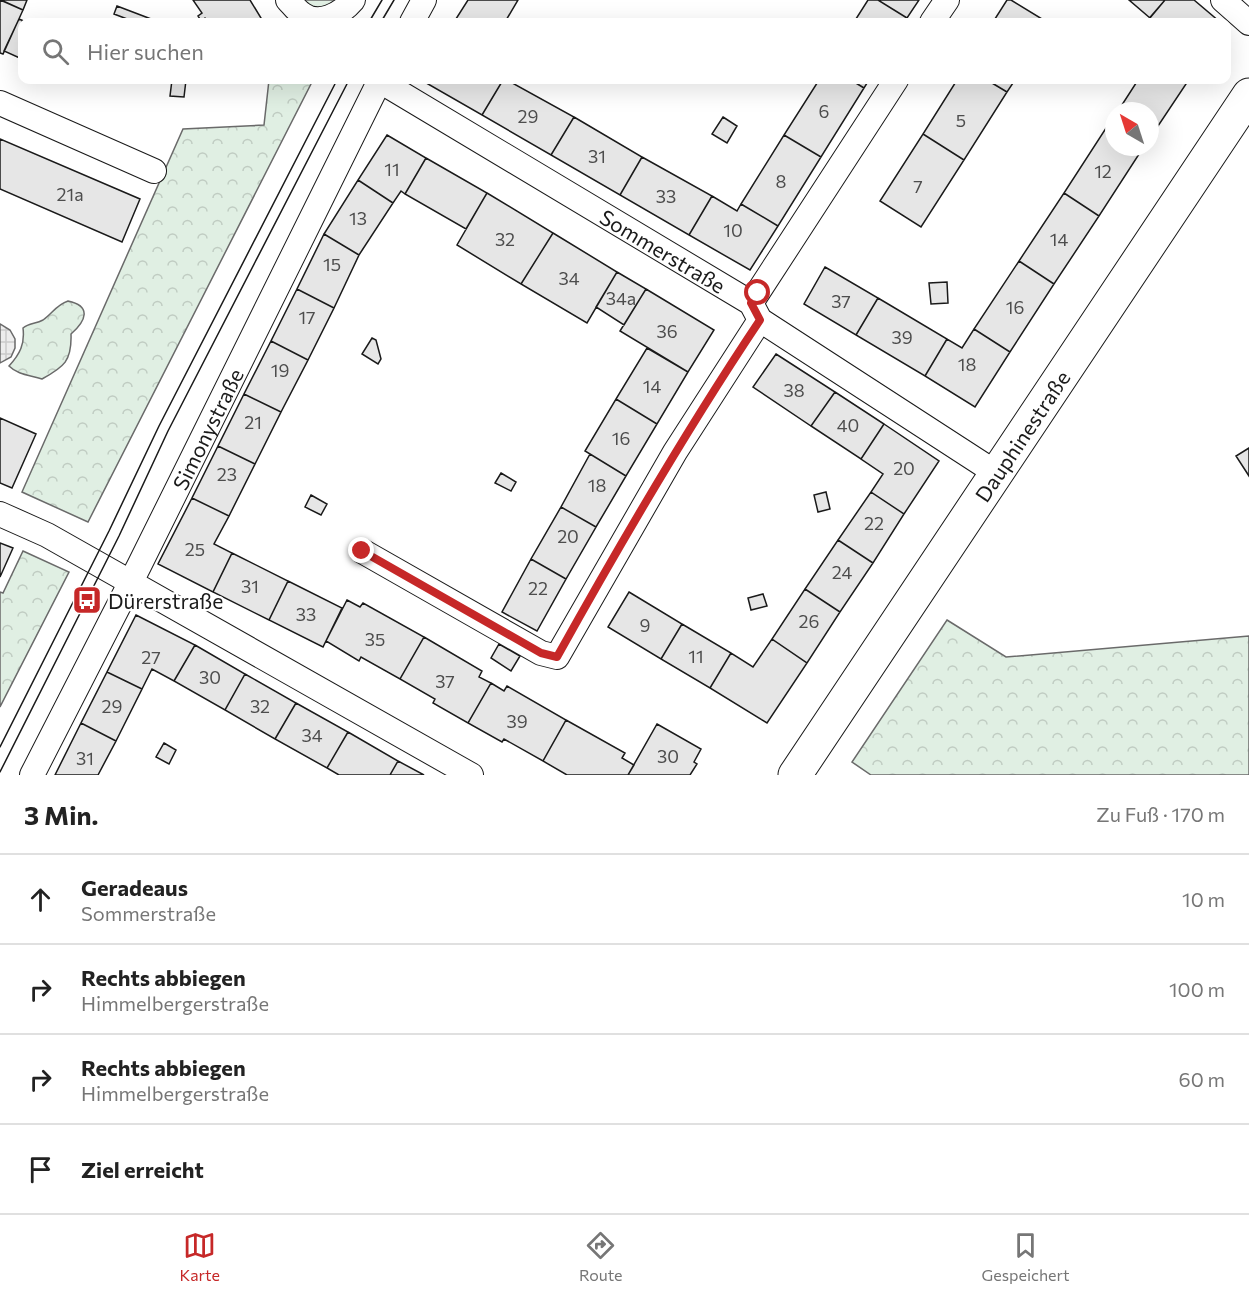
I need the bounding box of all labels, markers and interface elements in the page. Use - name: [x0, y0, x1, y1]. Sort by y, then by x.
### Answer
- search box: [18, 18, 1231, 84]
- icon: search: [39, 35, 72, 68]
- text: Hier suchen: [87, 38, 204, 65]
- house number: 6: [819, 100, 829, 122]
- north arrow: [1105, 102, 1159, 156]
- house number: 29: [518, 105, 538, 127]
- house number: 5: [956, 109, 966, 131]
- house number: 31: [588, 145, 606, 167]
- house number: 11: [384, 158, 400, 180]
- house number: 12: [1094, 160, 1112, 182]
- house number: 8: [776, 170, 787, 192]
- house number: 7: [913, 175, 923, 197]
- house number: 21a: [56, 183, 84, 205]
- house number: 33: [656, 185, 676, 207]
- street label: Sommerstraße: [596, 203, 730, 298]
- house number: 13: [349, 207, 367, 229]
- house number: 10: [723, 219, 743, 241]
- house number: 32: [495, 228, 515, 250]
- house number: 14: [1050, 228, 1068, 250]
- house number: 15: [323, 253, 341, 275]
- house number: 34: [558, 267, 580, 289]
- route start: [744, 279, 770, 305]
- house number: 34a: [606, 287, 636, 309]
- house number: 37: [831, 290, 851, 312]
- house number: 16: [1006, 296, 1024, 318]
- house number: 17: [298, 306, 316, 328]
- house number: 36: [656, 320, 678, 342]
- house number: 39: [891, 326, 913, 348]
- house number: 18: [958, 353, 976, 375]
- house number: 19: [271, 359, 289, 381]
- street label: Simonystraße: [166, 364, 248, 494]
- street label: Dauphinestraße: [969, 365, 1074, 506]
- house number: 14: [643, 375, 661, 397]
- house number: 38: [783, 379, 805, 401]
- house number: 21: [244, 411, 262, 433]
- house number: 40: [837, 414, 859, 436]
- house number: 16: [612, 427, 630, 449]
- house number: 20: [893, 457, 915, 479]
- house number: 23: [217, 463, 237, 485]
- house number: 18: [588, 474, 606, 496]
- house number: 22: [864, 512, 884, 534]
- house number: 20: [557, 525, 579, 547]
- route end: [348, 537, 374, 563]
- house number: 25: [185, 538, 205, 560]
- house number: 24: [832, 561, 852, 583]
- house number: 31: [241, 575, 259, 597]
- house number: 22: [528, 577, 548, 599]
- bus stop icon: Dürerstraße: [71, 584, 103, 616]
- place label: Dürerstraße: [108, 588, 223, 613]
- house number: 33: [296, 603, 316, 625]
- house number: 26: [799, 610, 819, 632]
- house number: 9: [640, 614, 650, 636]
- house number: 35: [365, 628, 385, 650]
- house number: 11: [688, 645, 704, 667]
- house number: 27: [141, 646, 161, 668]
- house number: 30: [199, 666, 221, 688]
- house number: 37: [435, 670, 455, 692]
- house number: 29: [102, 695, 122, 717]
- house number: 32: [250, 695, 270, 717]
- house number: 39: [506, 710, 528, 732]
- house number: 34: [301, 724, 323, 746]
- house number: 30: [657, 745, 679, 767]
- house number: 31: [76, 747, 94, 769]
- text: 3 Min.: [24, 799, 98, 830]
- text: Zu Fuß · 170 m: [1096, 802, 1225, 826]
- text: Geradeaus: [81, 874, 188, 901]
- icon: ahead: [24, 883, 57, 916]
- text: 10 m: [1182, 887, 1225, 911]
- text: Sommerstraße: [81, 901, 216, 925]
- text: Rechts abbiegen: [81, 964, 246, 991]
- icon: right: [24, 973, 57, 1006]
- text: 100 m: [1169, 977, 1225, 1001]
- text: Himmelbergerstraße: [81, 991, 269, 1015]
- text: Rechts abbiegen: [81, 1054, 246, 1081]
- icon: right: [24, 1063, 57, 1096]
- text: 60 m: [1179, 1067, 1225, 1091]
- text: Himmelbergerstraße: [81, 1081, 269, 1105]
- icon: arrive: [24, 1153, 57, 1186]
- text: Ziel erreicht: [81, 1156, 204, 1183]
- tab: Karte: [180, 1229, 220, 1284]
- tab: Route: [579, 1229, 623, 1284]
- tab: Gespeichert: [982, 1229, 1069, 1284]

